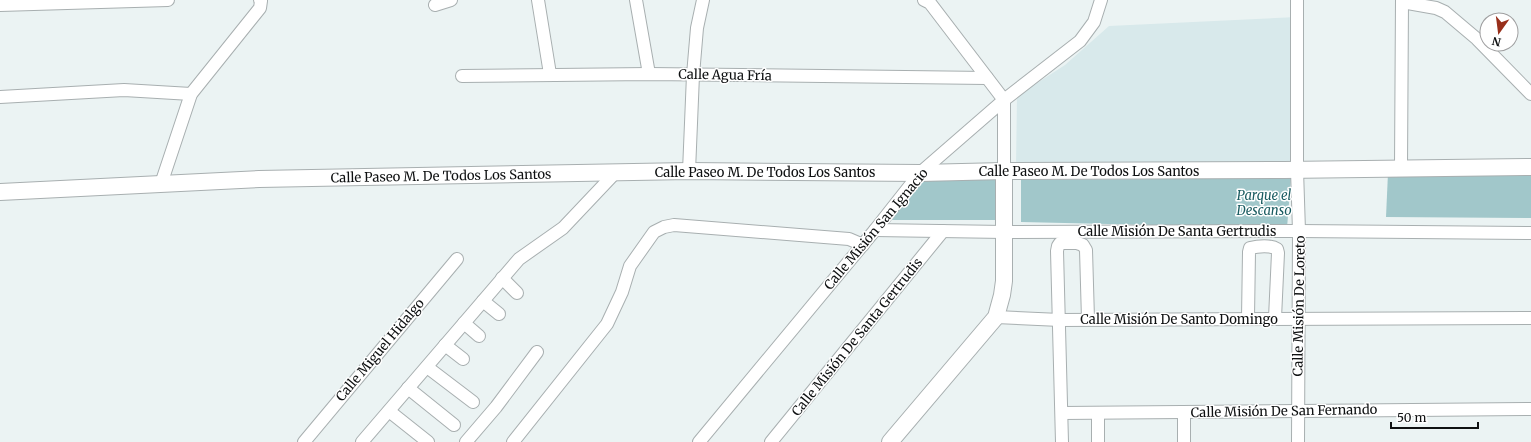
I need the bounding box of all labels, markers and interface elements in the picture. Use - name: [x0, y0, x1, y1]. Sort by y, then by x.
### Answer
- north arrow: [1479, 12, 1519, 52]
- text: N: [1490, 34, 1502, 50]
- street label: Calle Agua Fría: [678, 66, 772, 84]
- street label: Calle Paseo M. De Todos Los Santos: [979, 163, 1199, 180]
- street label: Calle Paseo M. De Todos Los Santos: [655, 164, 875, 181]
- street label: Calle Misión San Ignacio: [820, 164, 932, 293]
- street label: Calle Paseo M. De Todos Los Santos: [331, 166, 551, 186]
- park label: Parque el Descanso: [1235, 187, 1292, 219]
- street label: Calle Misión De Santa Gertrudis: [1078, 223, 1276, 240]
- street label: Calle Misión De Loreto: [1289, 235, 1309, 376]
- street label: Calle Misión De Santa Gertrudis: [788, 254, 926, 420]
- street label: Calle Miguel Hidalgo: [332, 295, 428, 405]
- street label: Calle Misión De Santo Domingo: [1080, 311, 1278, 328]
- street label: Calle Misión De San Fernando: [1191, 401, 1378, 421]
- scale bar: [1391, 404, 1478, 430]
- text: 50 m: [1397, 410, 1426, 425]

